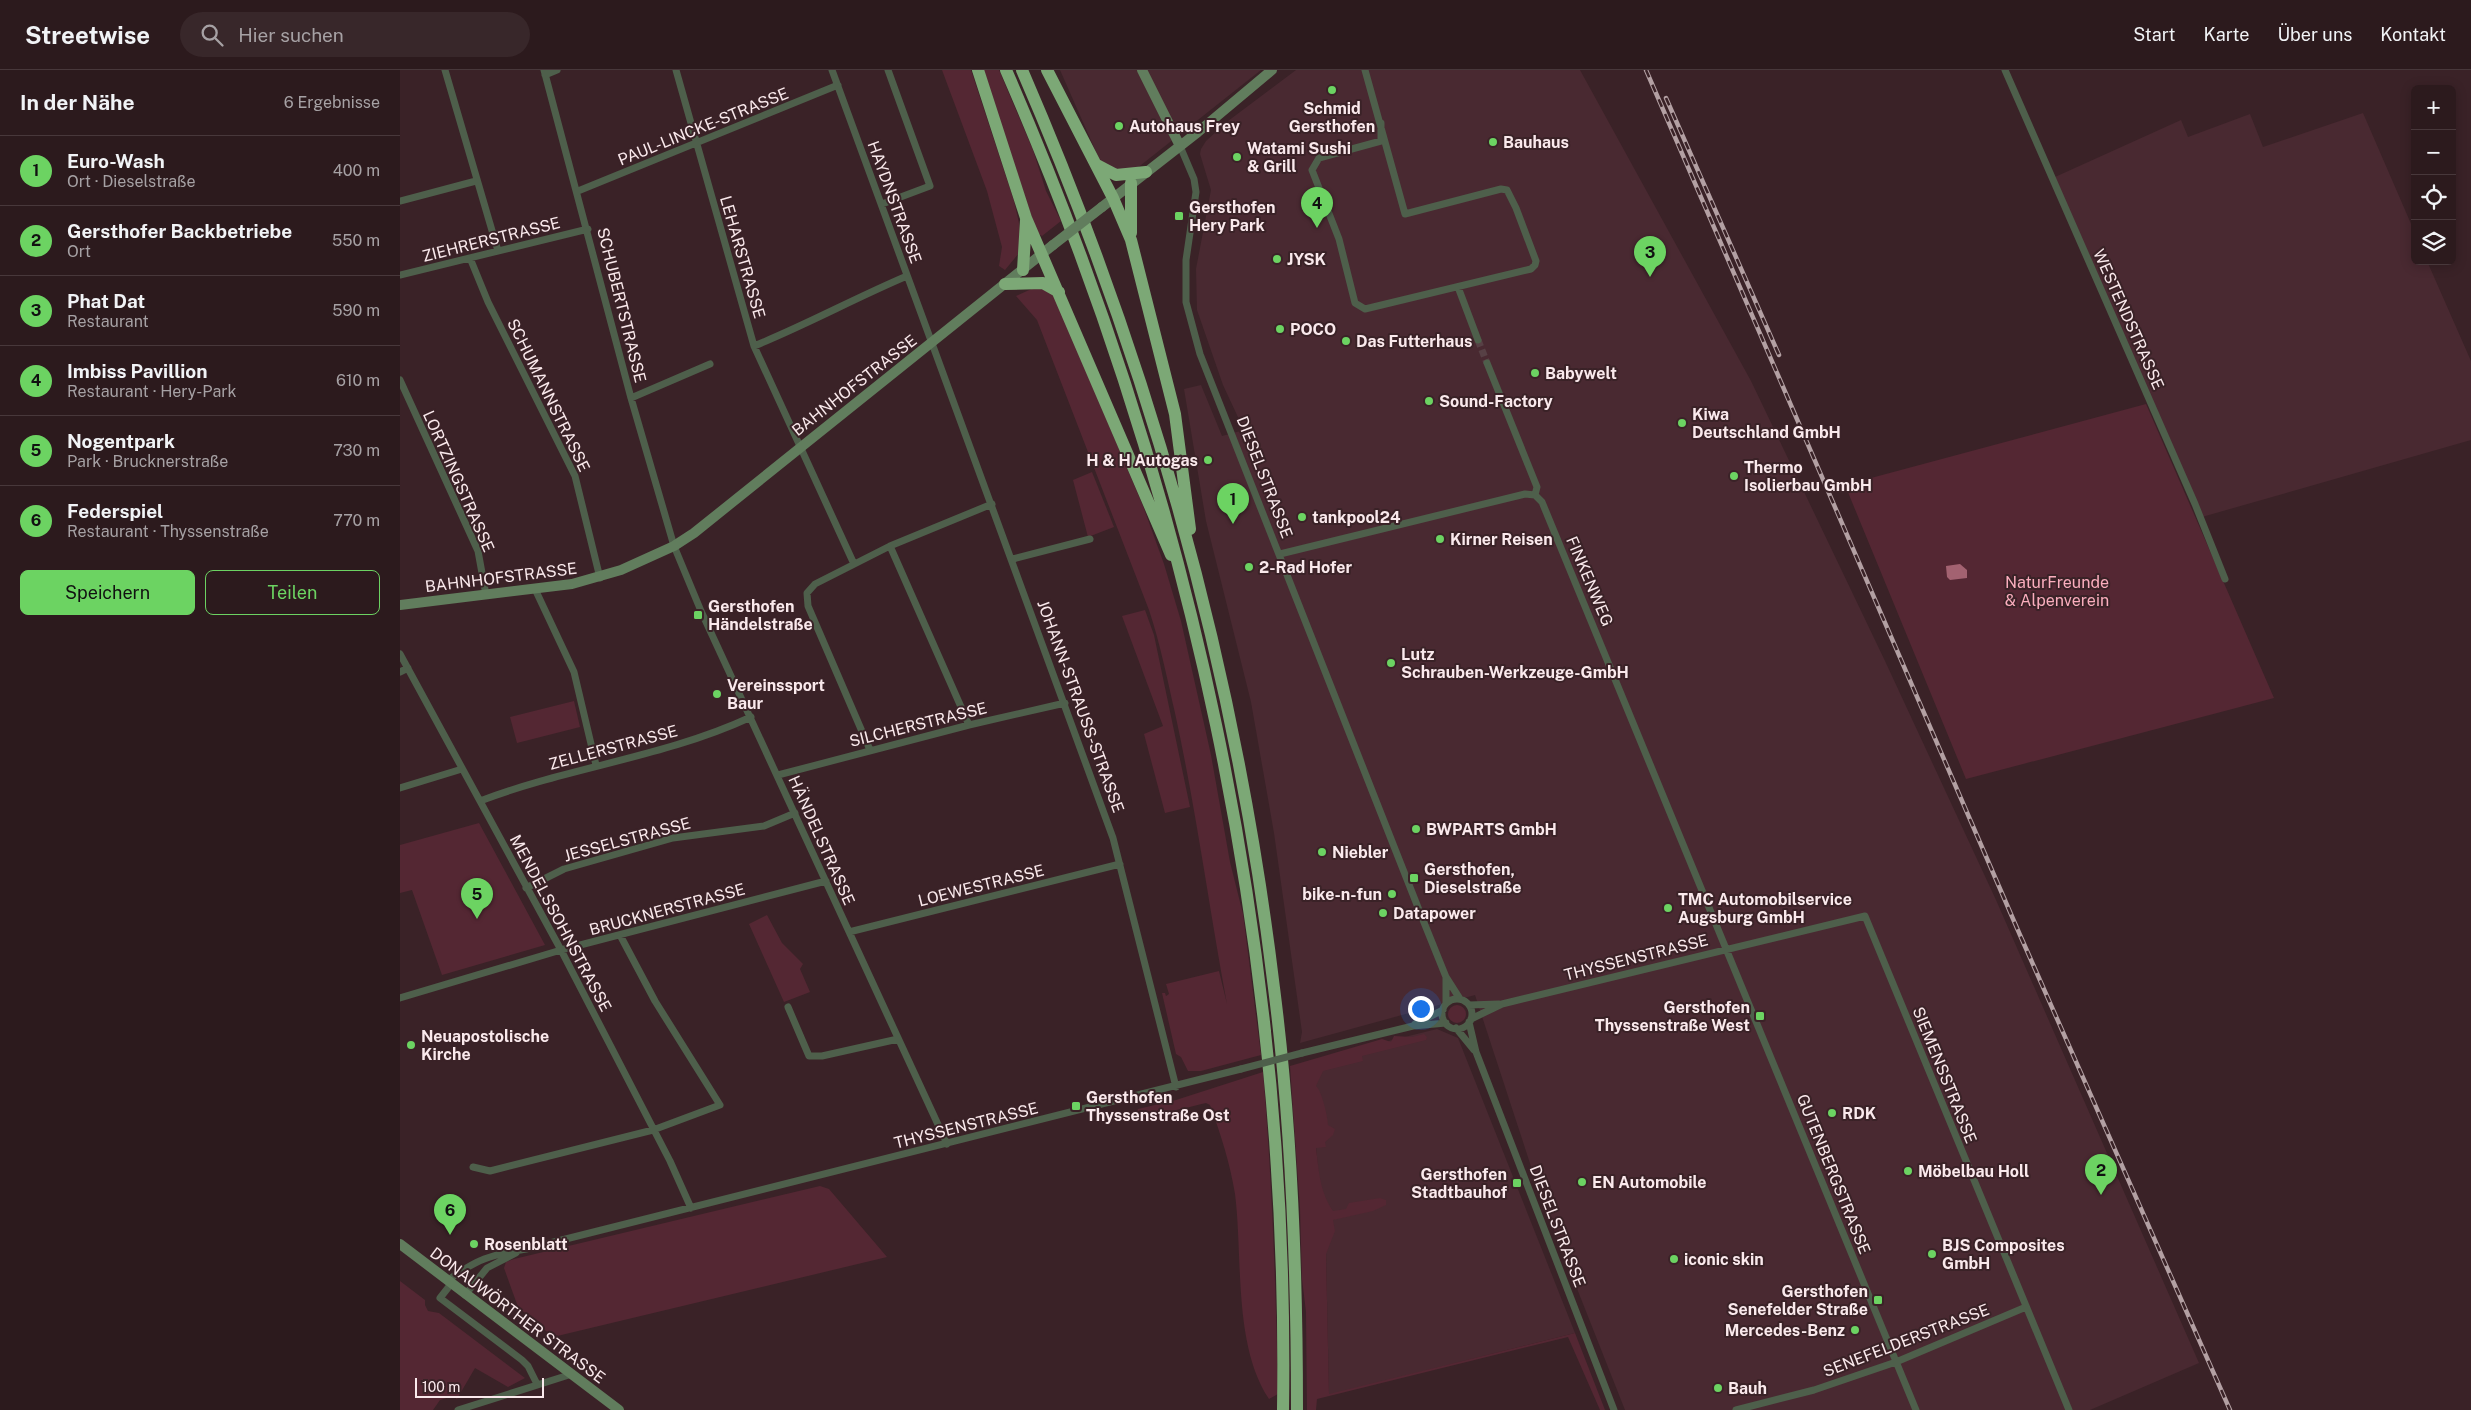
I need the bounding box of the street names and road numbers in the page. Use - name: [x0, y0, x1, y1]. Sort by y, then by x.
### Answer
- street label: PAUL-LINCKE-STRASSE: [615, 84, 791, 169]
- street label: HAYDNSTRASSE: [864, 138, 925, 266]
- street label: LEHARSTRASSE: [716, 194, 769, 321]
- street label: ZIEHRERSTRASSE: [420, 213, 562, 266]
- street label: SCHUBERTSTRASSE: [593, 226, 650, 385]
- street label: WESTENDSTRASSE: [2089, 246, 2168, 392]
- street label: SCHUMANNSTRASSE: [503, 316, 594, 475]
- street label: BAHNHOFSTRASSE: [788, 331, 920, 440]
- street label: LORTZINGSTRASSE: [419, 408, 498, 555]
- street label: DIESELSTRASSE: [1233, 413, 1297, 541]
- street label: FINKENWEG: [1562, 533, 1617, 629]
- street label: BAHNHOFSTRASSE: [424, 559, 578, 596]
- street label: JOHANN-STRAUSS-STRASSE: [1033, 597, 1128, 815]
- street label: SILCHERSTRASSE: [847, 698, 989, 751]
- street label: ZELLERSTRASSE: [547, 721, 680, 774]
- street label: HÄNDELSTRASSE: [784, 772, 860, 908]
- street label: JESSELSTRASSE: [562, 813, 693, 866]
- street label: MENDELSSOHNSTRASSE: [506, 832, 615, 1015]
- street label: LOEWESTRASSE: [916, 861, 1046, 910]
- street label: BRUCKNERSTRASSE: [587, 880, 747, 939]
- street label: THYSSENSTRASSE: [1562, 930, 1710, 985]
- street label: SIEMENSSTRASSE: [1908, 1004, 1981, 1146]
- street label: GUTENBERGSTRASSE: [1793, 1091, 1874, 1257]
- street label: THYSSENSTRASSE: [892, 1098, 1040, 1153]
- street label: DIESELSTRASSE: [1526, 1162, 1590, 1290]
- street label: DONAUWÖRTHER STRASSE: [426, 1243, 610, 1387]
- street label: SENEFELDERSTRASSE: [1820, 1300, 1992, 1381]

